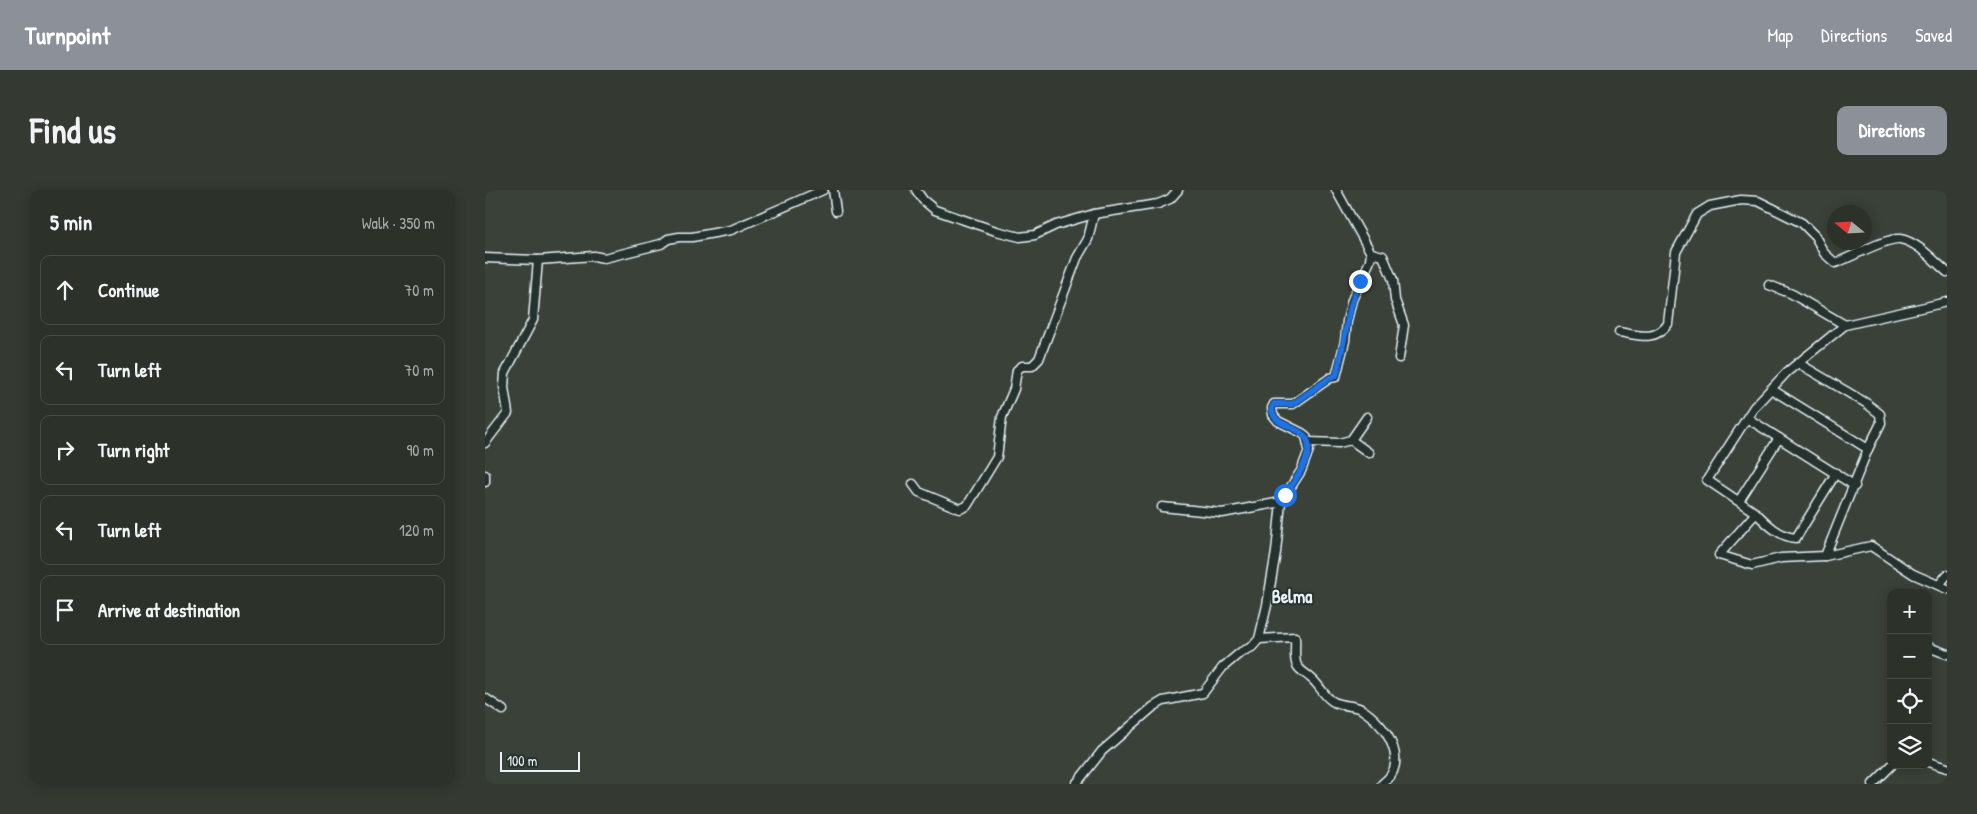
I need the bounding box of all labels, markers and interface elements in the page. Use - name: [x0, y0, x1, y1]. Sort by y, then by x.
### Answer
- text: Turnpoint: [25, 19, 110, 51]
- text: Map: [1768, 23, 1793, 48]
- text: Directions: [1821, 23, 1887, 48]
- text: Saved: [1915, 23, 1952, 48]
- button: Directions: [1837, 106, 1947, 155]
- text: Find us: [30, 107, 116, 154]
- north arrow: [1827, 205, 1872, 250]
- text: 5 min: [50, 208, 92, 237]
- text: Walk · 350 m: [362, 212, 435, 234]
- route end: [1349, 270, 1372, 293]
- icon: ahead: [51, 276, 79, 304]
- text: Continue: [98, 277, 159, 303]
- text: 70 m: [404, 279, 434, 301]
- icon: left: [51, 356, 79, 384]
- text: Turn left: [98, 357, 161, 383]
- text: 70 m: [404, 359, 434, 381]
- icon: right: [51, 436, 79, 464]
- text: Turn right: [98, 437, 169, 463]
- text: 90 m: [406, 439, 434, 461]
- route start: [1274, 484, 1297, 507]
- icon: left: [51, 516, 79, 544]
- text: Turn left: [98, 517, 161, 543]
- text: 120 m: [399, 519, 434, 541]
- district label: Belma: [1272, 584, 1313, 609]
- map controls: [1887, 589, 1932, 769]
- button: +: [1887, 589, 1932, 634]
- icon: arrive: [51, 596, 79, 624]
- text: Arrive at destination: [98, 597, 240, 623]
- button: −: [1887, 634, 1932, 679]
- button: locate: [1887, 679, 1932, 724]
- button: layers: [1887, 724, 1932, 769]
- scale bar: [500, 749, 580, 772]
- text: 100 m: [507, 751, 537, 770]

